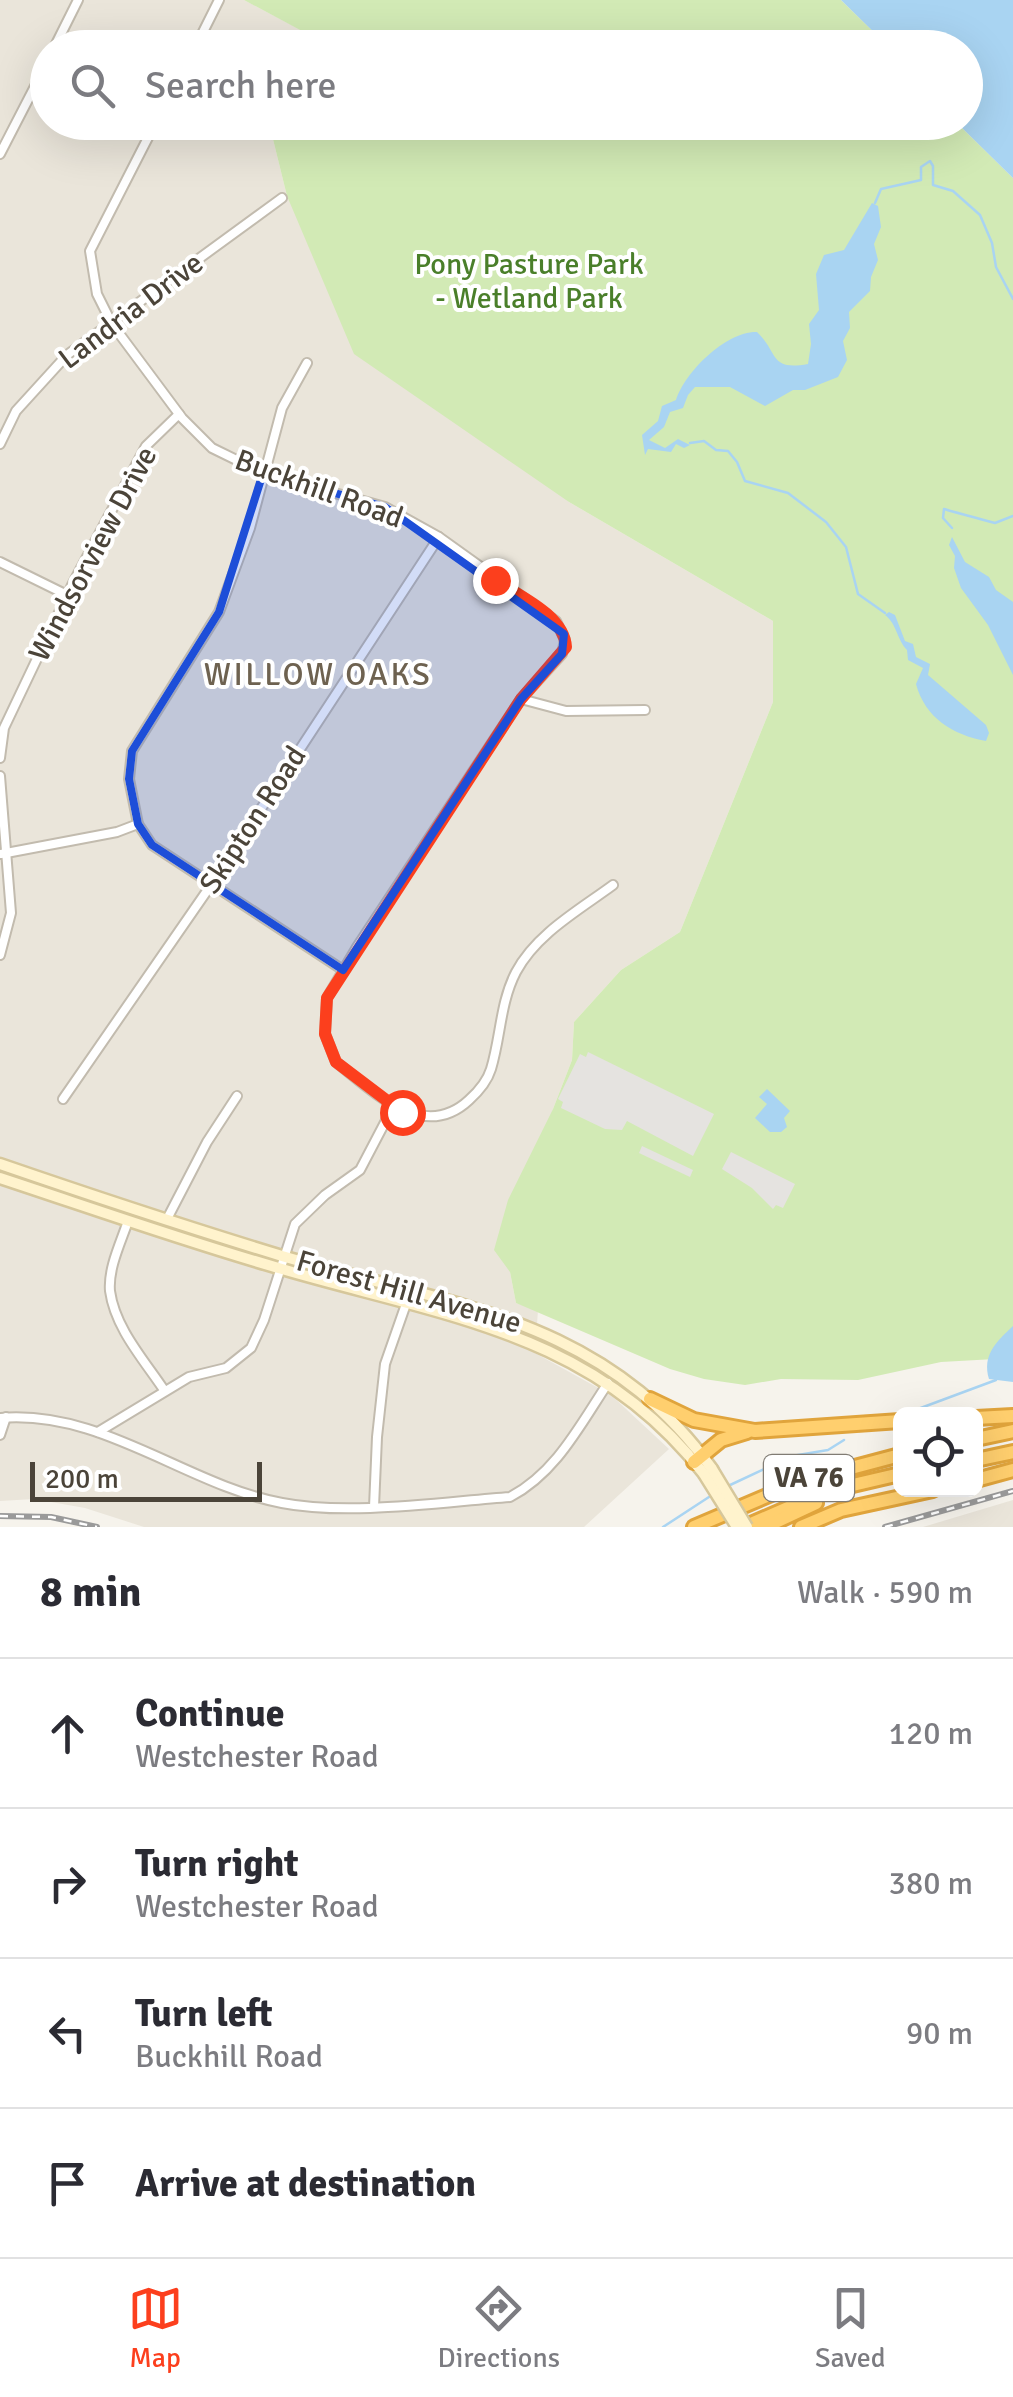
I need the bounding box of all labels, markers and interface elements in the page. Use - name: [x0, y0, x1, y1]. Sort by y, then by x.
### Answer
- search box: [30, 30, 983, 140]
- icon: search: [65, 58, 120, 113]
- text: Search here: [145, 62, 337, 109]
- street label: Landria Drive: [51, 245, 211, 377]
- park label: Pony Pasture Park - Wetland Park: [414, 246, 644, 317]
- street label: Windsorview Drive: [21, 440, 165, 668]
- street label: Buckhill Road: [230, 441, 408, 537]
- route end: [473, 558, 519, 604]
- district label: WILLOW OAKS: [204, 655, 432, 694]
- street label: Skipton Road: [192, 739, 314, 901]
- route start: [380, 1090, 426, 1136]
- street label: Forest Hill Avenue: [292, 1242, 526, 1342]
- map controls: [893, 1407, 983, 1497]
- button: locate: [893, 1407, 983, 1497]
- road number: VA 76: [764, 1455, 854, 1501]
- scale bar: [30, 1457, 262, 1502]
- text: 200 m: [45, 1462, 119, 1496]
- text: 8 min: [40, 1567, 141, 1618]
- text: Walk · 590 m: [797, 1573, 973, 1612]
- text: Continue: [135, 1690, 285, 1737]
- icon: ahead: [40, 1706, 95, 1761]
- text: 120 m: [889, 1714, 973, 1753]
- text: Westchester Road: [135, 1737, 379, 1776]
- text: Turn right: [135, 1840, 299, 1887]
- icon: right: [40, 1856, 95, 1911]
- text: 380 m: [889, 1864, 973, 1903]
- text: Westchester Road: [135, 1887, 379, 1926]
- text: Turn left: [135, 1990, 273, 2037]
- icon: left: [40, 2006, 95, 2061]
- text: 90 m: [906, 2014, 973, 2053]
- text: Buckhill Road: [135, 2037, 323, 2076]
- icon: arrive: [40, 2156, 95, 2211]
- text: Arrive at destination: [135, 2160, 476, 2207]
- tab: Map: [128, 2281, 183, 2375]
- tab: Directions: [438, 2281, 560, 2375]
- tab: Saved: [815, 2281, 885, 2375]

